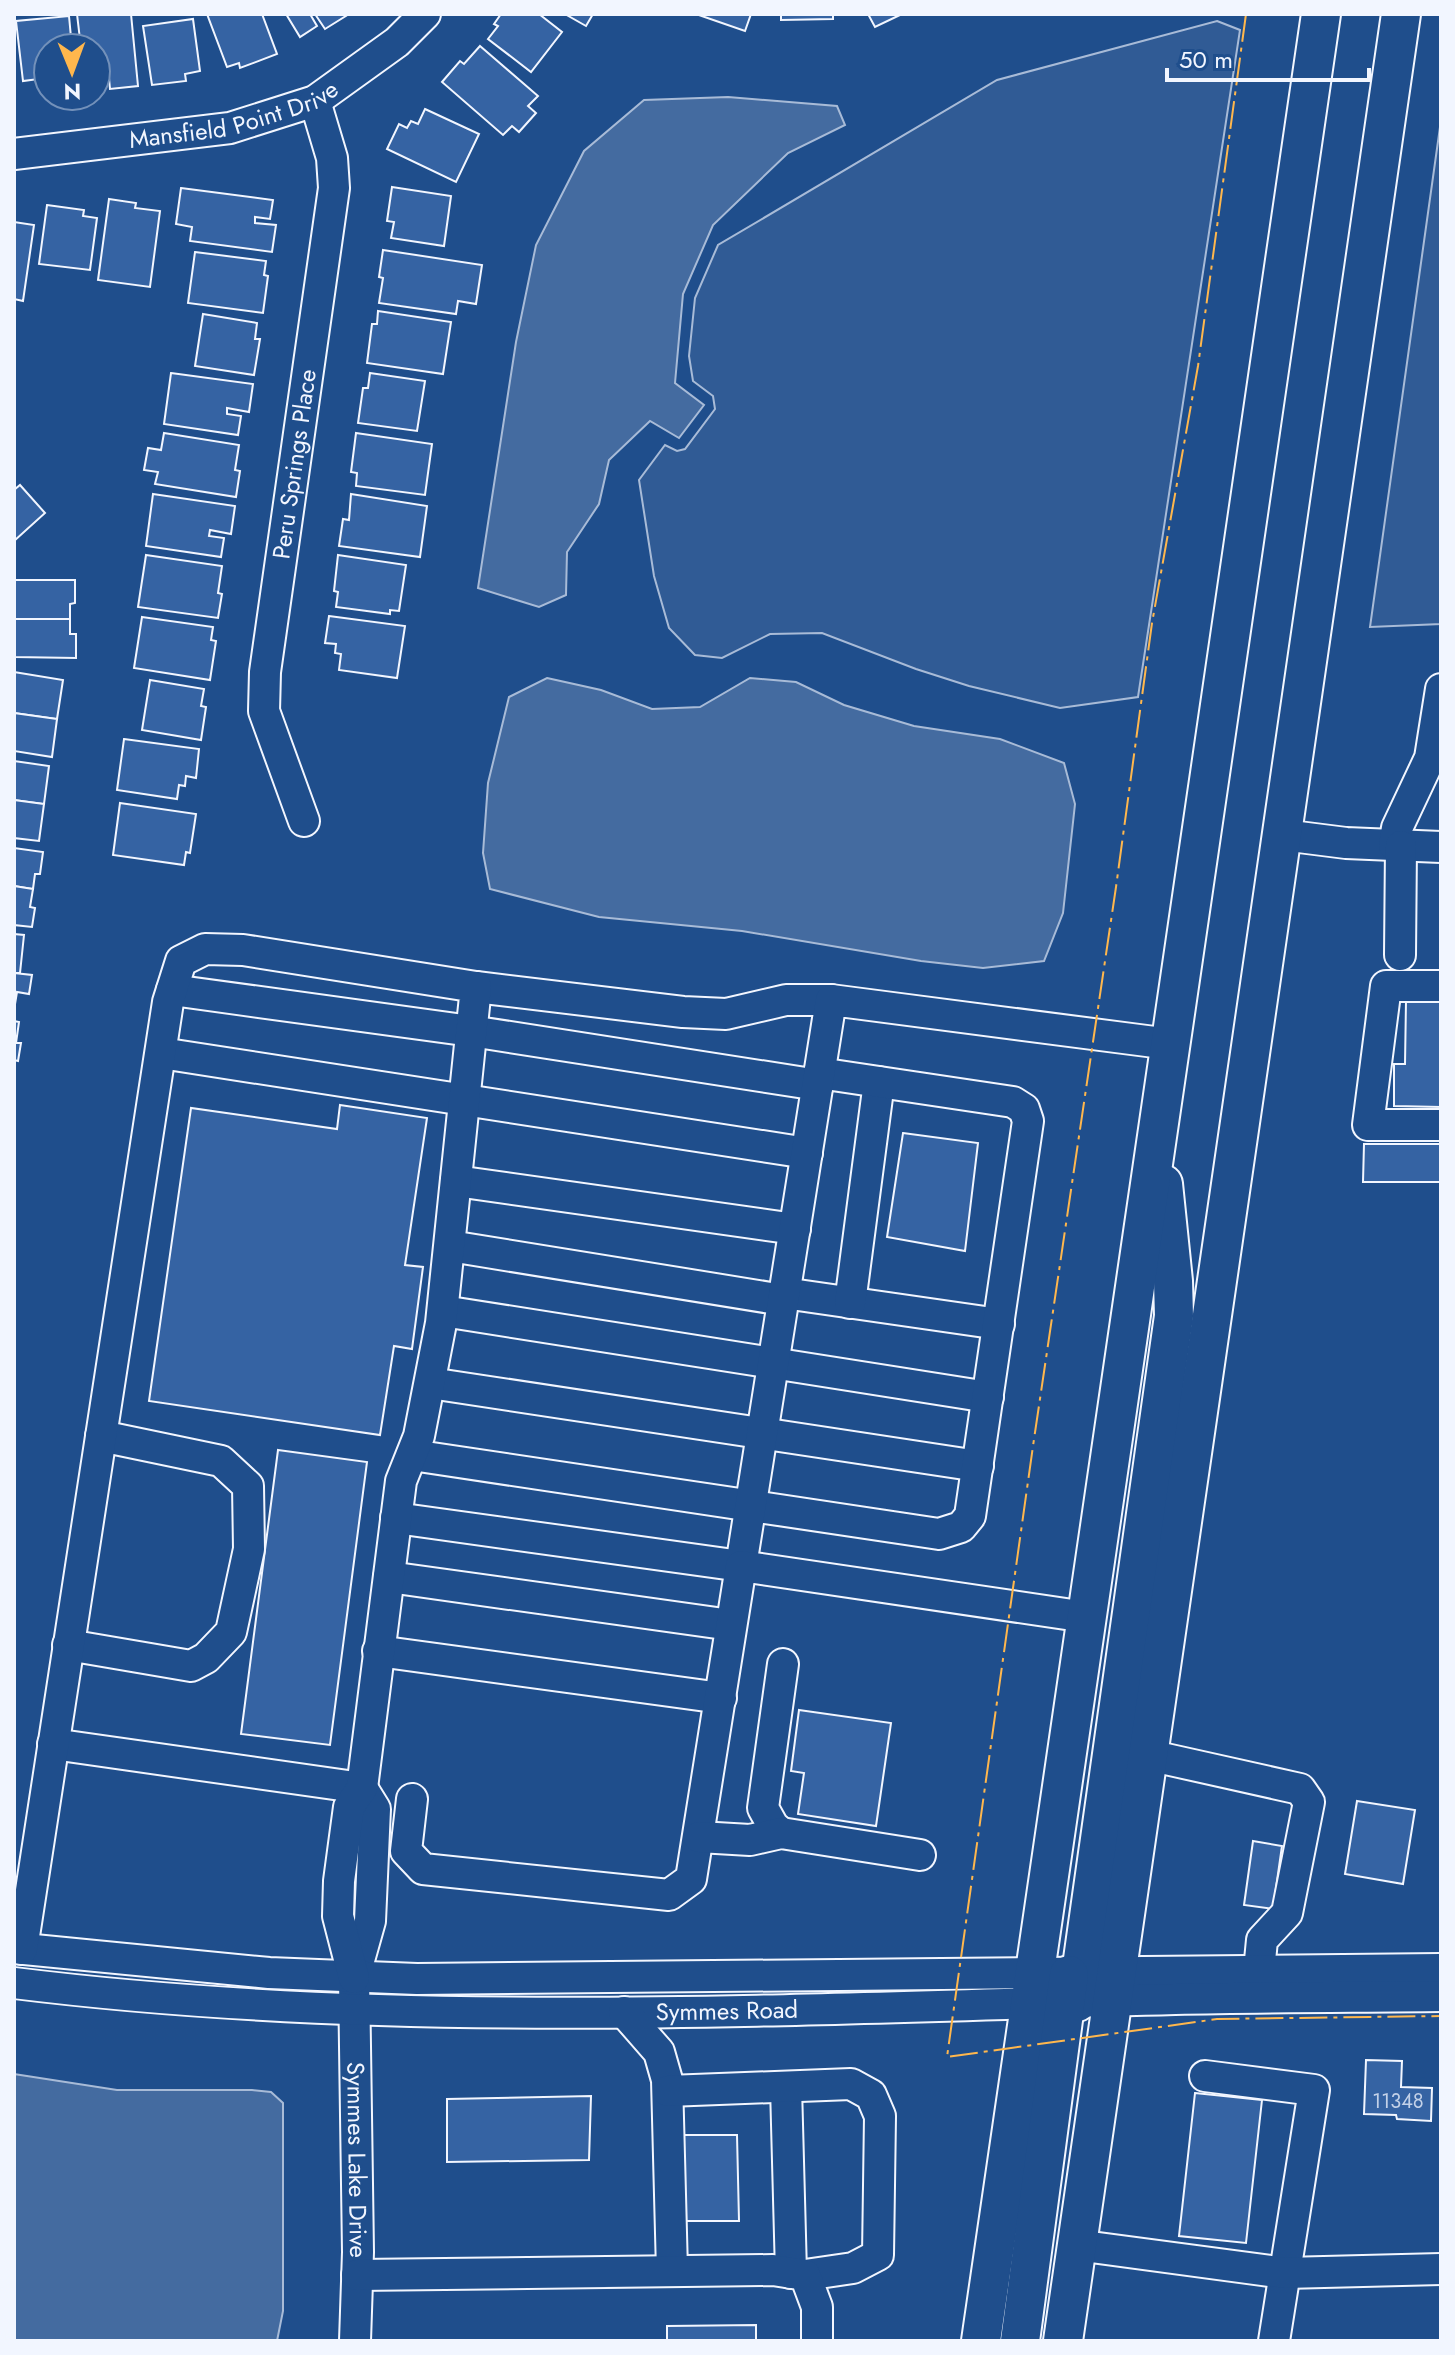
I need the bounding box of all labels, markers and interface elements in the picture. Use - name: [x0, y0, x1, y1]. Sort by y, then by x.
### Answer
- north arrow: [32, 32, 112, 112]
- scale bar: [1167, 32, 1369, 82]
- text: 50 m: [1179, 42, 1233, 77]
- street label: Mansfield Point Drive: [127, 72, 345, 157]
- text: N: [63, 76, 81, 108]
- street label: Peru Springs Place: [263, 367, 325, 561]
- street label: Symmes Road: [655, 1992, 798, 2029]
- street label: Symmes Lake Drive: [338, 2062, 376, 2258]
- house number: 11348: [1372, 2087, 1424, 2116]

